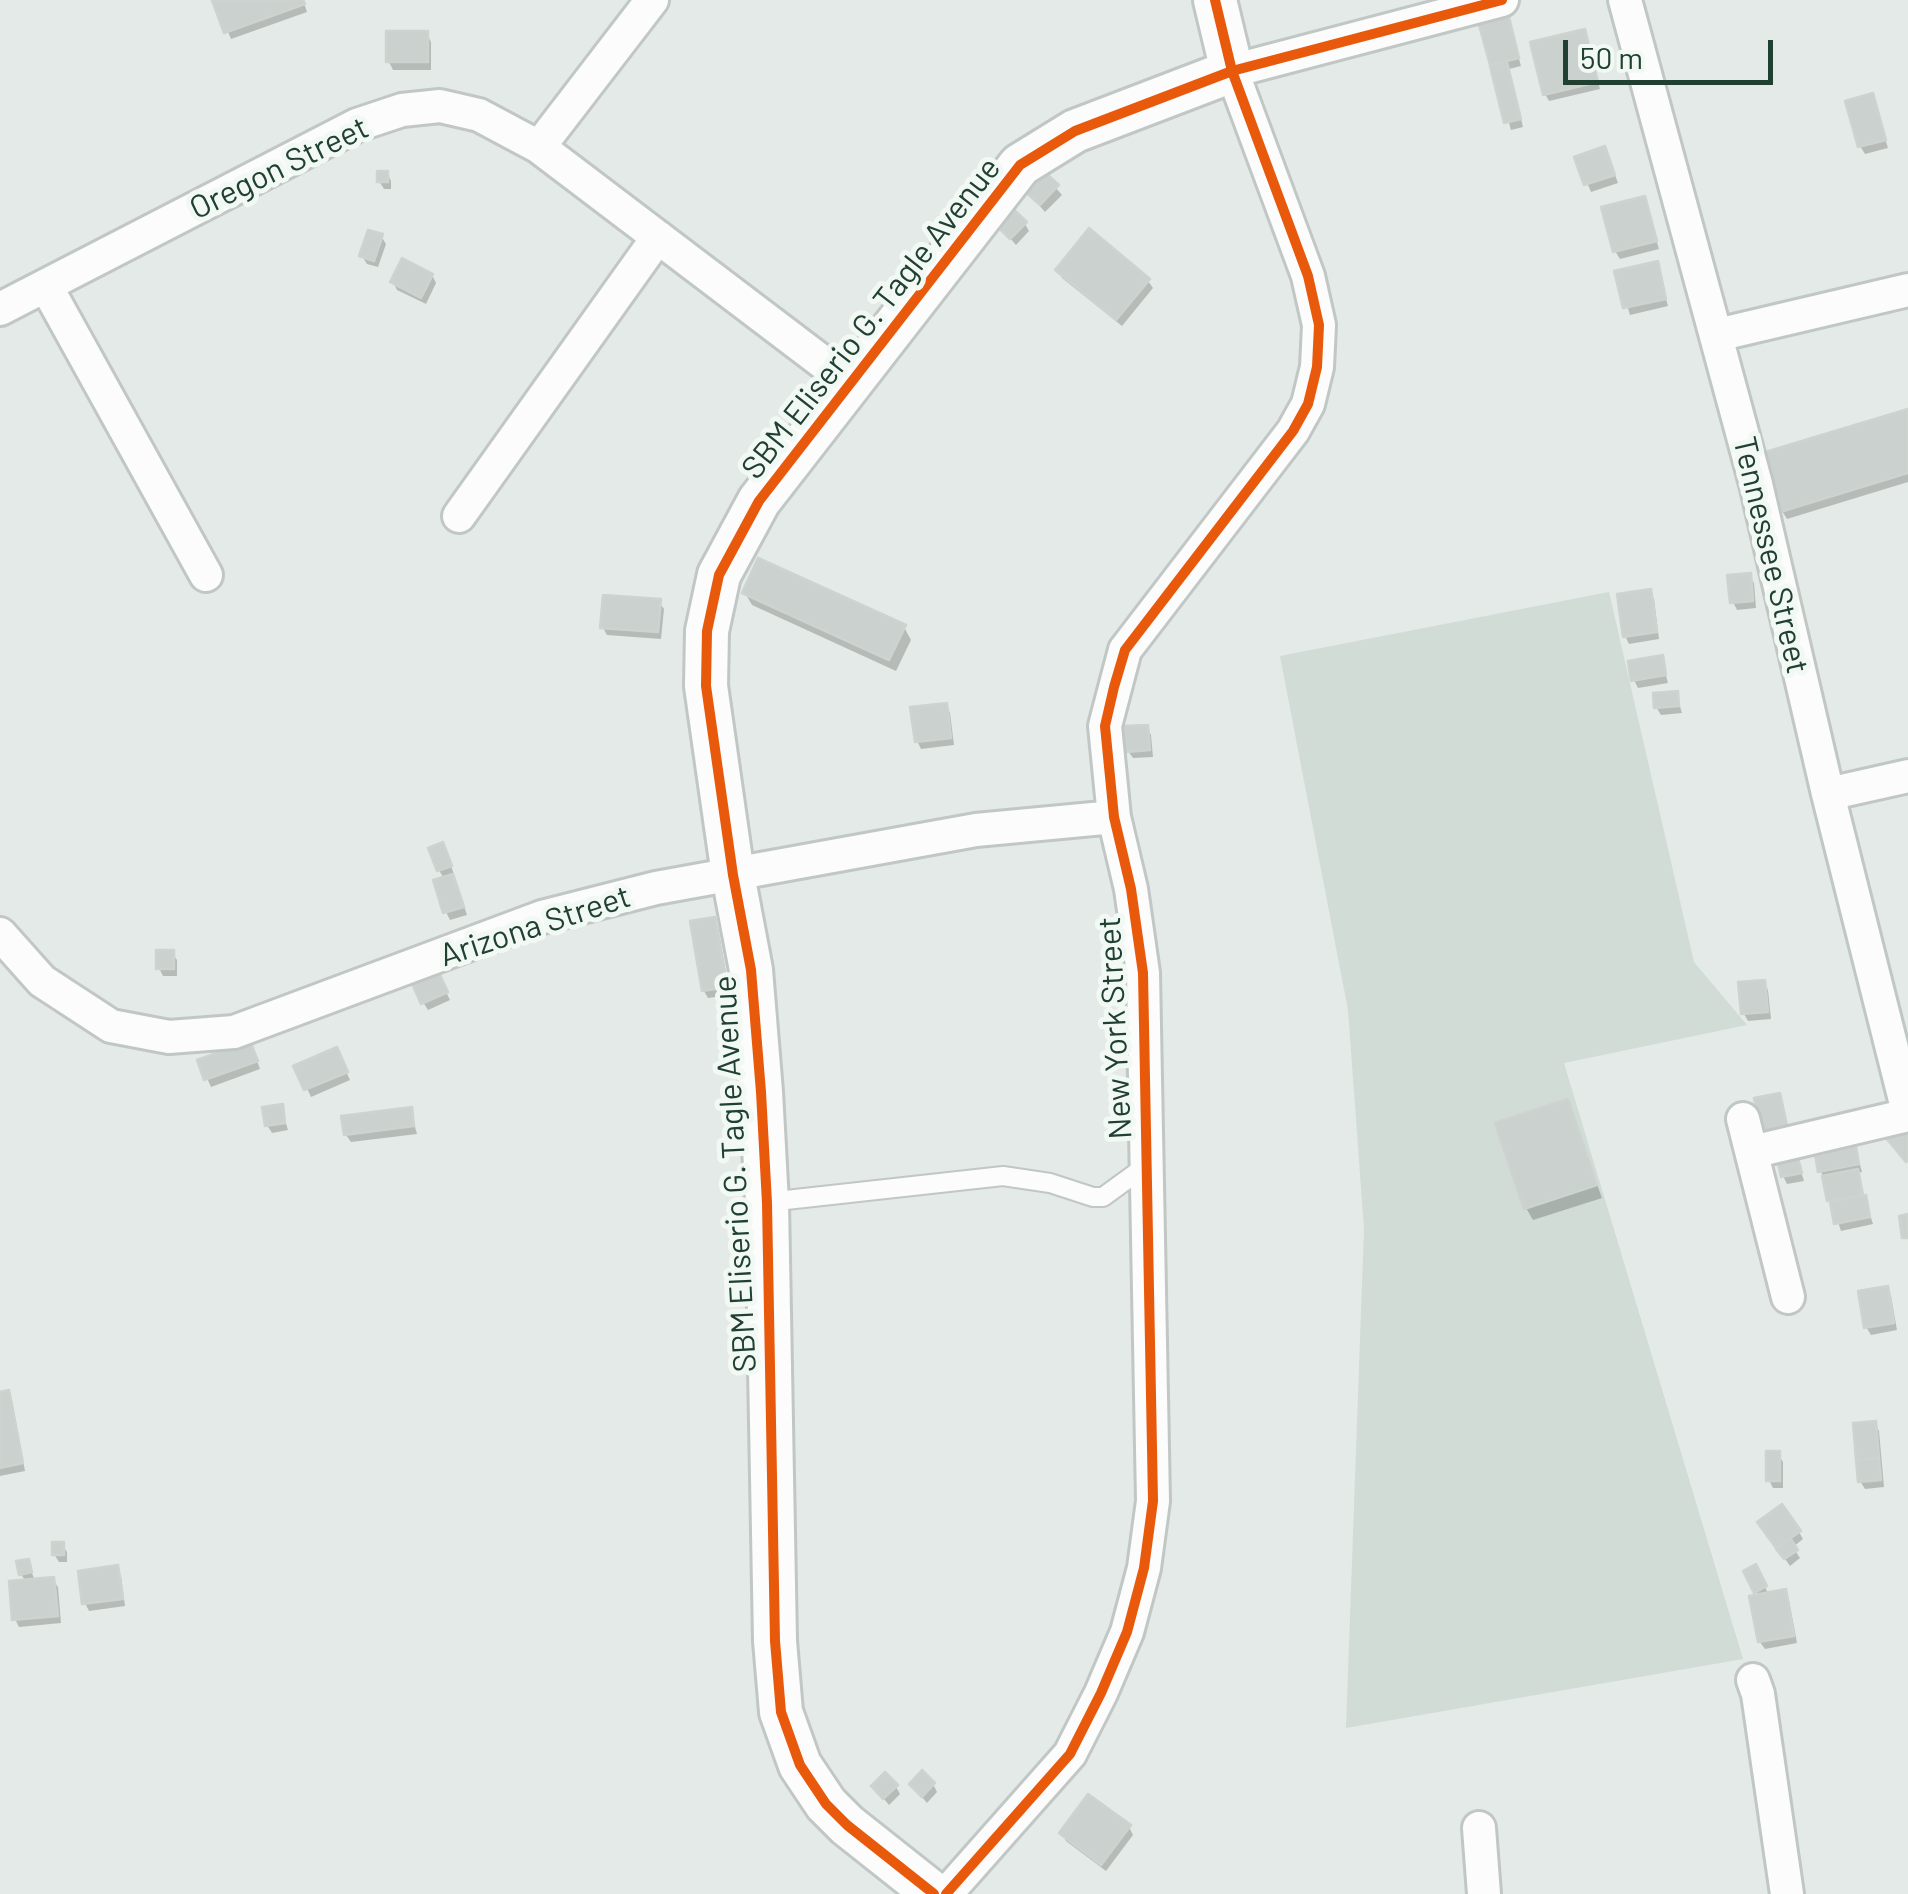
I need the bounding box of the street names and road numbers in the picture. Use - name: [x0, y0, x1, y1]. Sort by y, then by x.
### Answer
- street label: Oregon Street: [183, 108, 375, 228]
- street label: SBM Eliserio G. Tagle Avenue: [734, 150, 1008, 486]
- street label: Tennessee Street: [1725, 433, 1817, 677]
- street label: Arizona Street: [435, 877, 635, 975]
- street label: New York Street: [1090, 916, 1140, 1140]
- street label: SBM Eliserio G. Tagle Avenue: [705, 975, 765, 1373]

